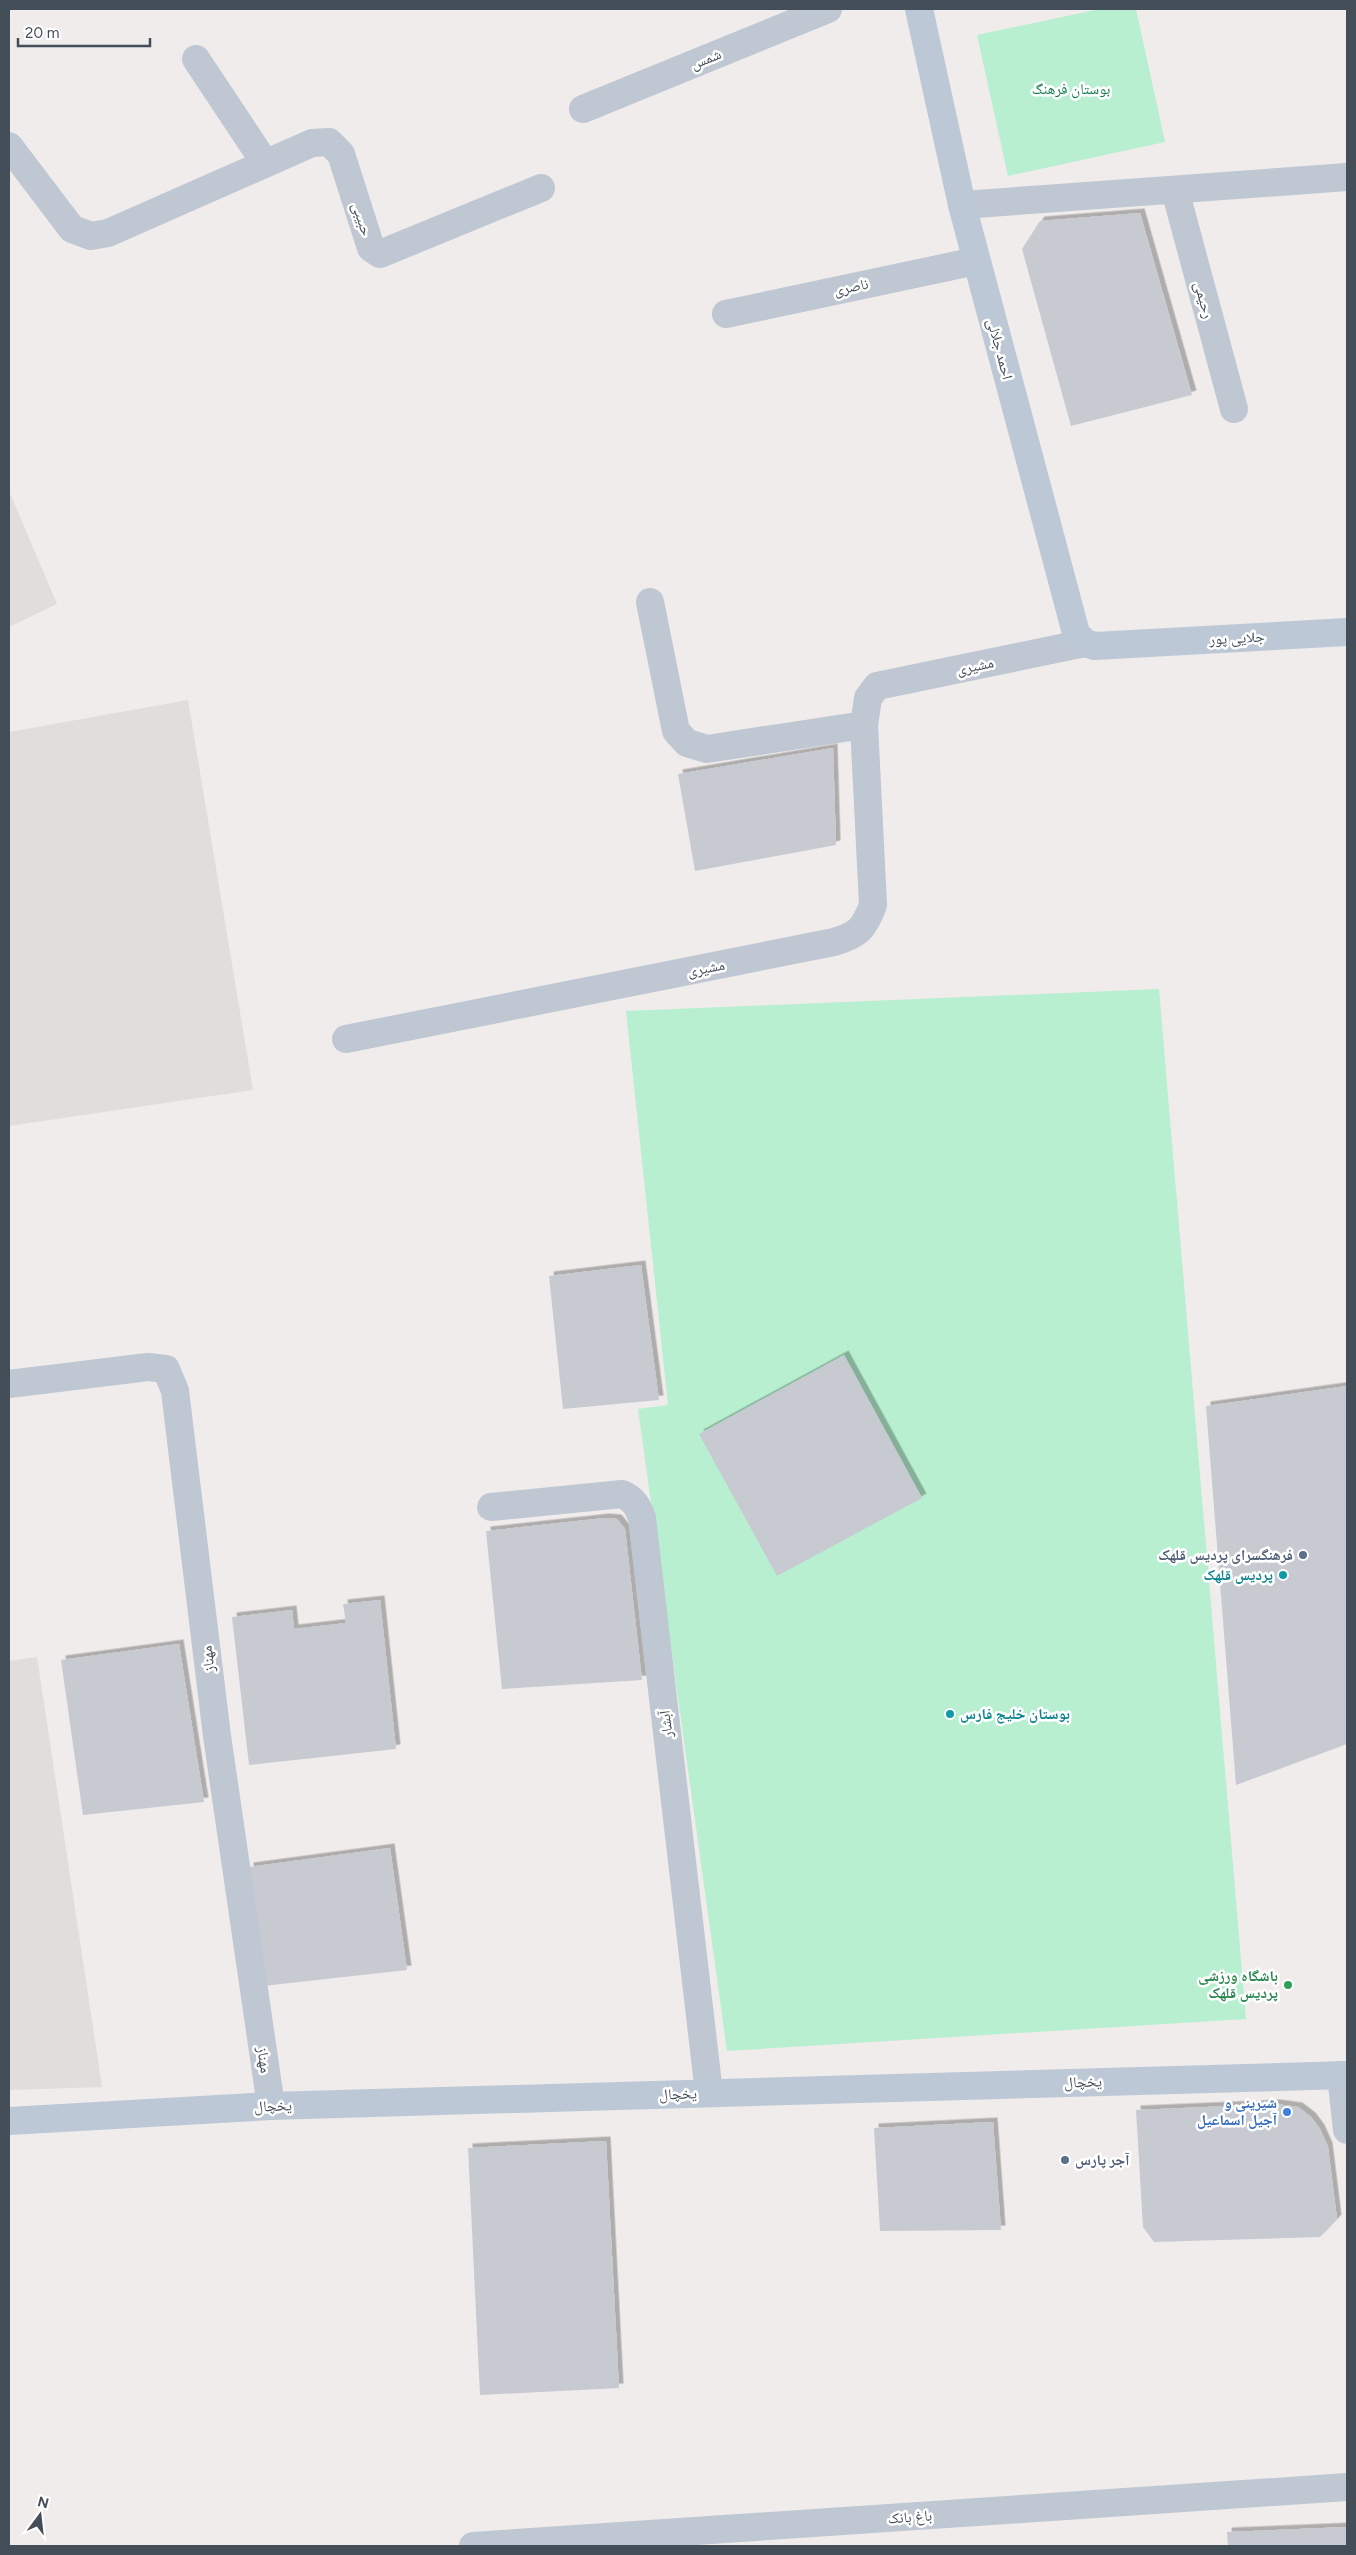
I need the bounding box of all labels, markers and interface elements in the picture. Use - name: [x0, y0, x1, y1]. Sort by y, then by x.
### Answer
- scale bar: [18, 15, 150, 47]
- text: 20 m: [25, 24, 59, 42]
- street label: شمس: [688, 45, 724, 74]
- park label: بوستان فرهنگ: [1032, 80, 1110, 99]
- street label: حبیبی: [347, 200, 376, 239]
- street label: ناصری: [832, 275, 870, 300]
- street label: رحیمی: [1190, 280, 1218, 321]
- street label: احمد جلالی: [982, 317, 1017, 382]
- street label: جلایی پور: [1208, 628, 1266, 649]
- street label: مشیری: [955, 653, 996, 680]
- street label: مشیری: [686, 956, 726, 981]
- place label: فرهنگسرای پردیس قلهک: [1158, 1546, 1293, 1564]
- marker: فرهنگسرای پردیس قلهک: [1297, 1549, 1309, 1561]
- place label: پردیس قلهک: [1204, 1566, 1273, 1584]
- marker: پردیس قلهک: [1277, 1569, 1289, 1581]
- street label: مهناز: [197, 1645, 219, 1674]
- place label: بوستان خلیج فارس: [960, 1705, 1070, 1724]
- street label: آبشار: [655, 1708, 677, 1740]
- marker: بوستان خلیج فارس: [944, 1708, 956, 1720]
- place label: باشگاه ورزشی پردیس قلهک: [1198, 1967, 1278, 2002]
- marker: باشگاه ورزشی پردیس قلهک: [1282, 1979, 1294, 1991]
- street label: مهناز: [253, 2045, 275, 2075]
- street label: یخچال: [1064, 2072, 1103, 2093]
- street label: یخچال: [659, 2084, 698, 2105]
- place label: شیرینی و آجیل اسماعيل: [1197, 2094, 1278, 2129]
- street label: یخچال: [254, 2096, 293, 2117]
- marker: شیرینی و آجیل اسماعيل: [1281, 2106, 1293, 2118]
- place label: آجر پارس: [1075, 2151, 1130, 2169]
- marker: آجر پارس: [1059, 2154, 1071, 2166]
- north arrow: [15, 2490, 65, 2540]
- text: N: [36, 2493, 51, 2513]
- street label: باغ بانک: [887, 2506, 933, 2529]

